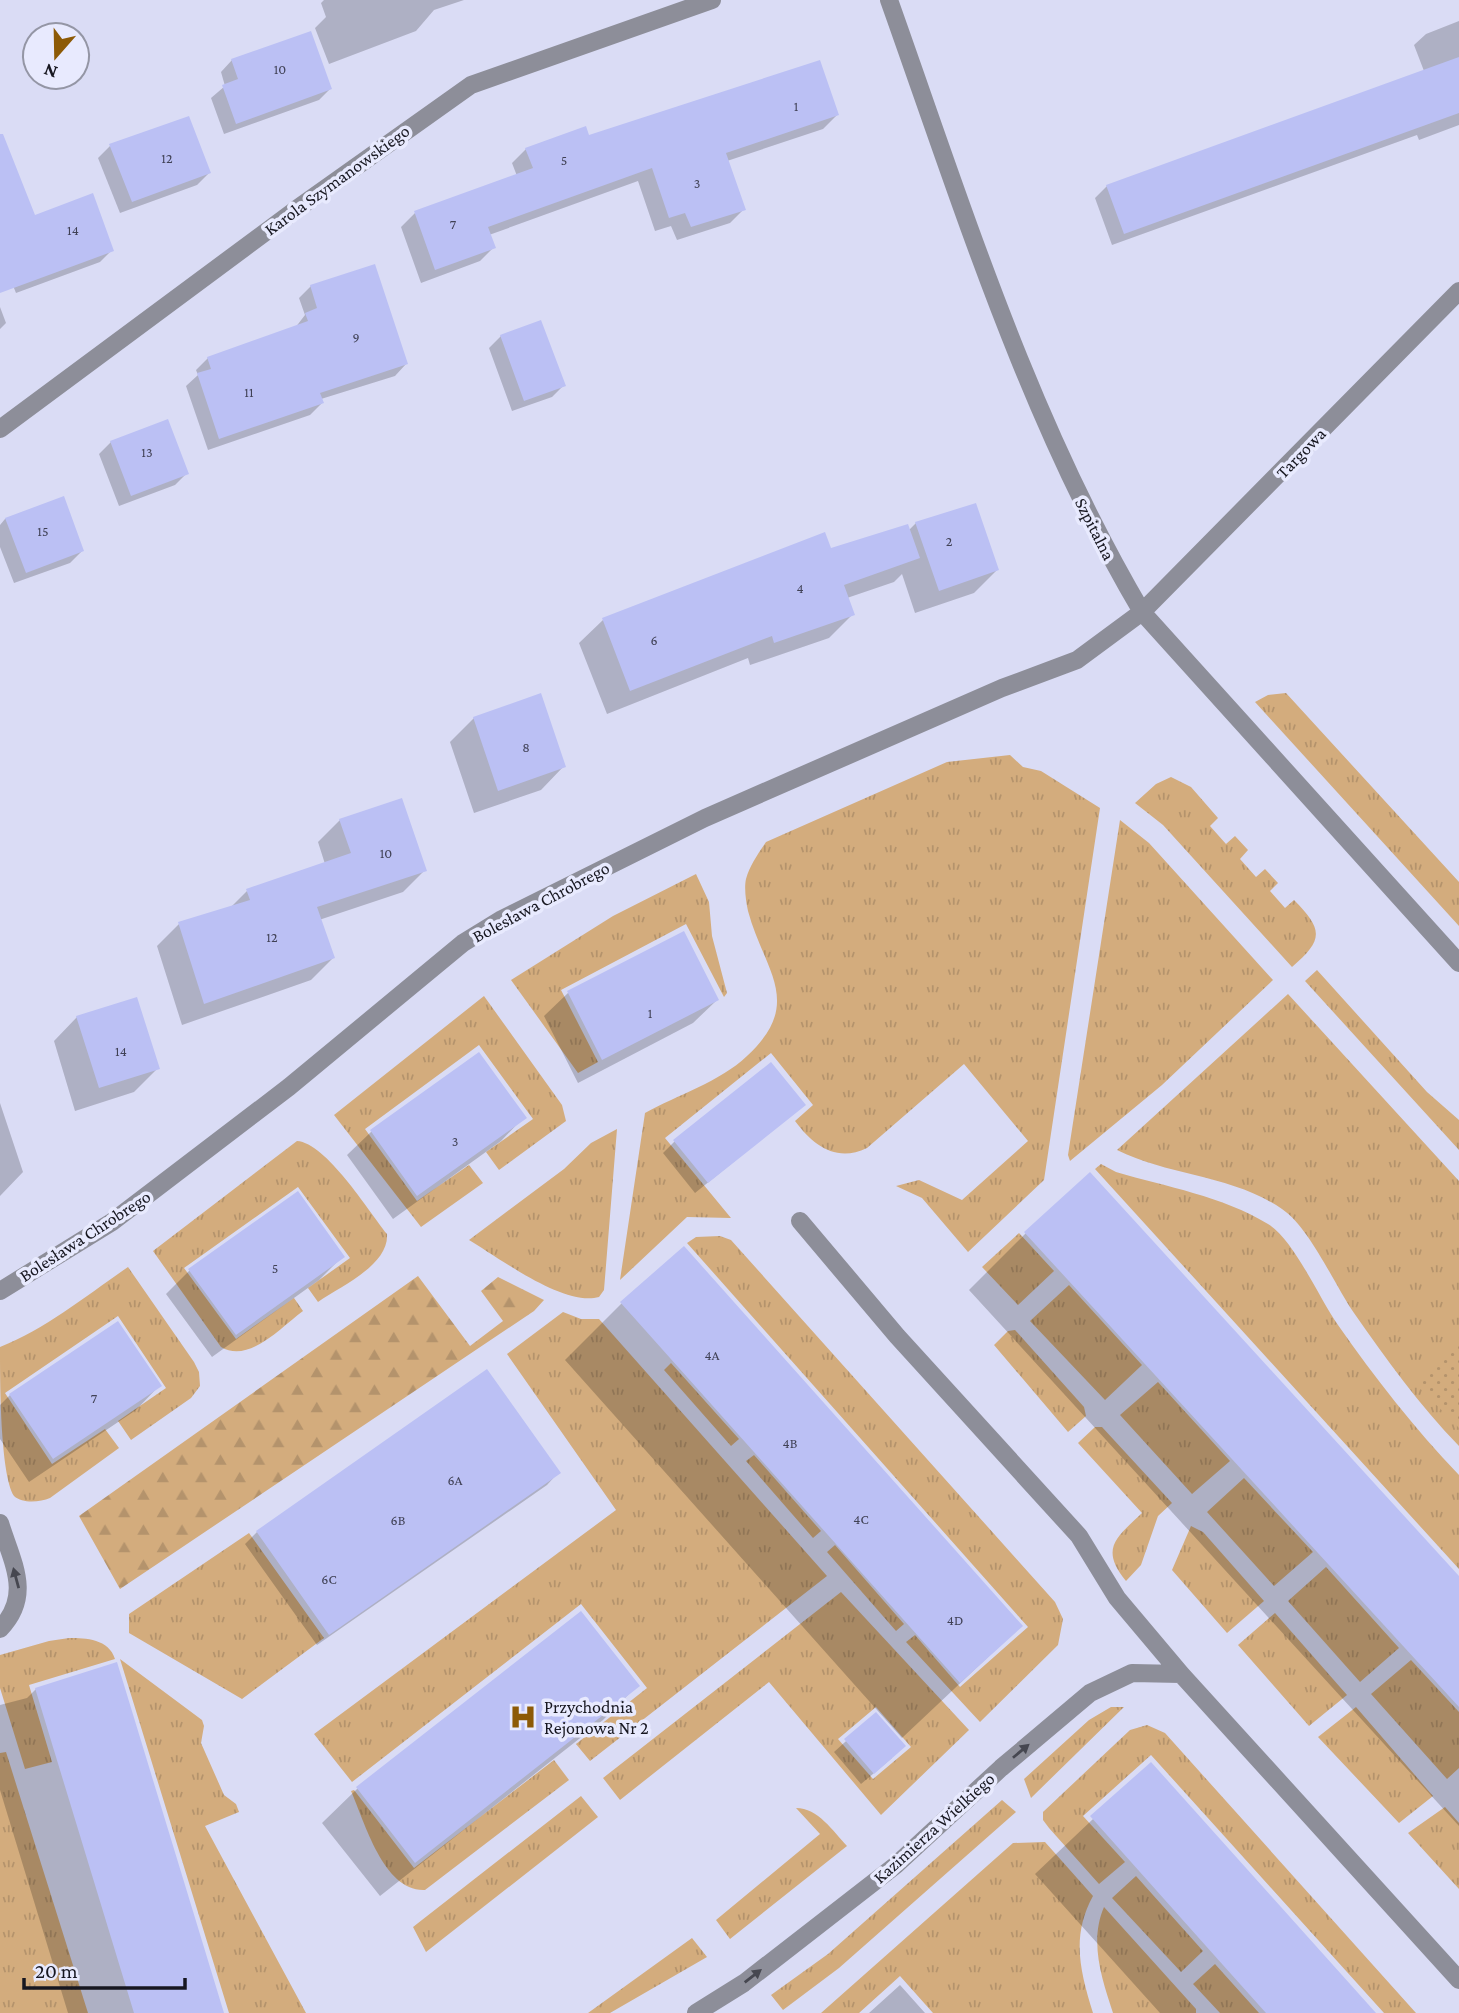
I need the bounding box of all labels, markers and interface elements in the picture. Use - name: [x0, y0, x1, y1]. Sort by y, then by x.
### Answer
- north arrow: [21, 21, 91, 91]
- text: N: [41, 59, 60, 84]
- house number: 10: [274, 61, 286, 77]
- house number: 1: [794, 98, 799, 114]
- street label: Karola Szymanowskiego: [261, 121, 414, 239]
- house number: 12: [161, 150, 173, 166]
- house number: 5: [561, 152, 567, 168]
- house number: 3: [694, 175, 700, 191]
- house number: 7: [450, 216, 457, 232]
- house number: 14: [67, 222, 79, 238]
- house number: 9: [352, 329, 360, 345]
- house number: 11: [244, 384, 254, 400]
- street label: Targowa: [1272, 424, 1330, 482]
- house number: 13: [141, 444, 153, 460]
- street label: Szpitalna: [1071, 495, 1119, 563]
- house number: 15: [37, 523, 49, 539]
- house number: 2: [946, 533, 953, 549]
- house number: 4: [796, 580, 804, 596]
- house number: 6: [650, 632, 658, 648]
- house number: 8: [522, 739, 530, 755]
- house number: 10: [380, 845, 392, 861]
- street label: Bolesława Chrobrego: [469, 857, 613, 947]
- house number: 12: [266, 929, 278, 945]
- house number: 1: [648, 1005, 653, 1021]
- house number: 14: [115, 1043, 127, 1059]
- house number: 3: [452, 1133, 458, 1149]
- street label: Bolesława Chrobrego: [16, 1186, 154, 1286]
- house number: 5: [272, 1260, 278, 1276]
- house number: 4A: [704, 1347, 720, 1363]
- house number: 7: [91, 1390, 98, 1406]
- house number: 4B: [783, 1435, 798, 1451]
- house number: 6A: [448, 1472, 463, 1488]
- house number: 4C: [853, 1511, 869, 1527]
- house number: 6B: [391, 1512, 406, 1528]
- one-way arrow: [10, 1567, 21, 1589]
- house number: 6C: [321, 1571, 337, 1587]
- house number: 4D: [947, 1612, 963, 1628]
- place label: Przychodnia Rejonowa Nr 2: [544, 1697, 649, 1739]
- hospital icon: Przychodnia Rejonowa Nr 2: [508, 1702, 538, 1732]
- one-way arrow: [1012, 1744, 1029, 1759]
- street label: Kazimierza Wielkiego: [869, 1768, 999, 1888]
- scale bar: [24, 1946, 186, 1990]
- text: 20 m: [35, 1959, 78, 1983]
- one-way arrow: [744, 1969, 762, 1983]

